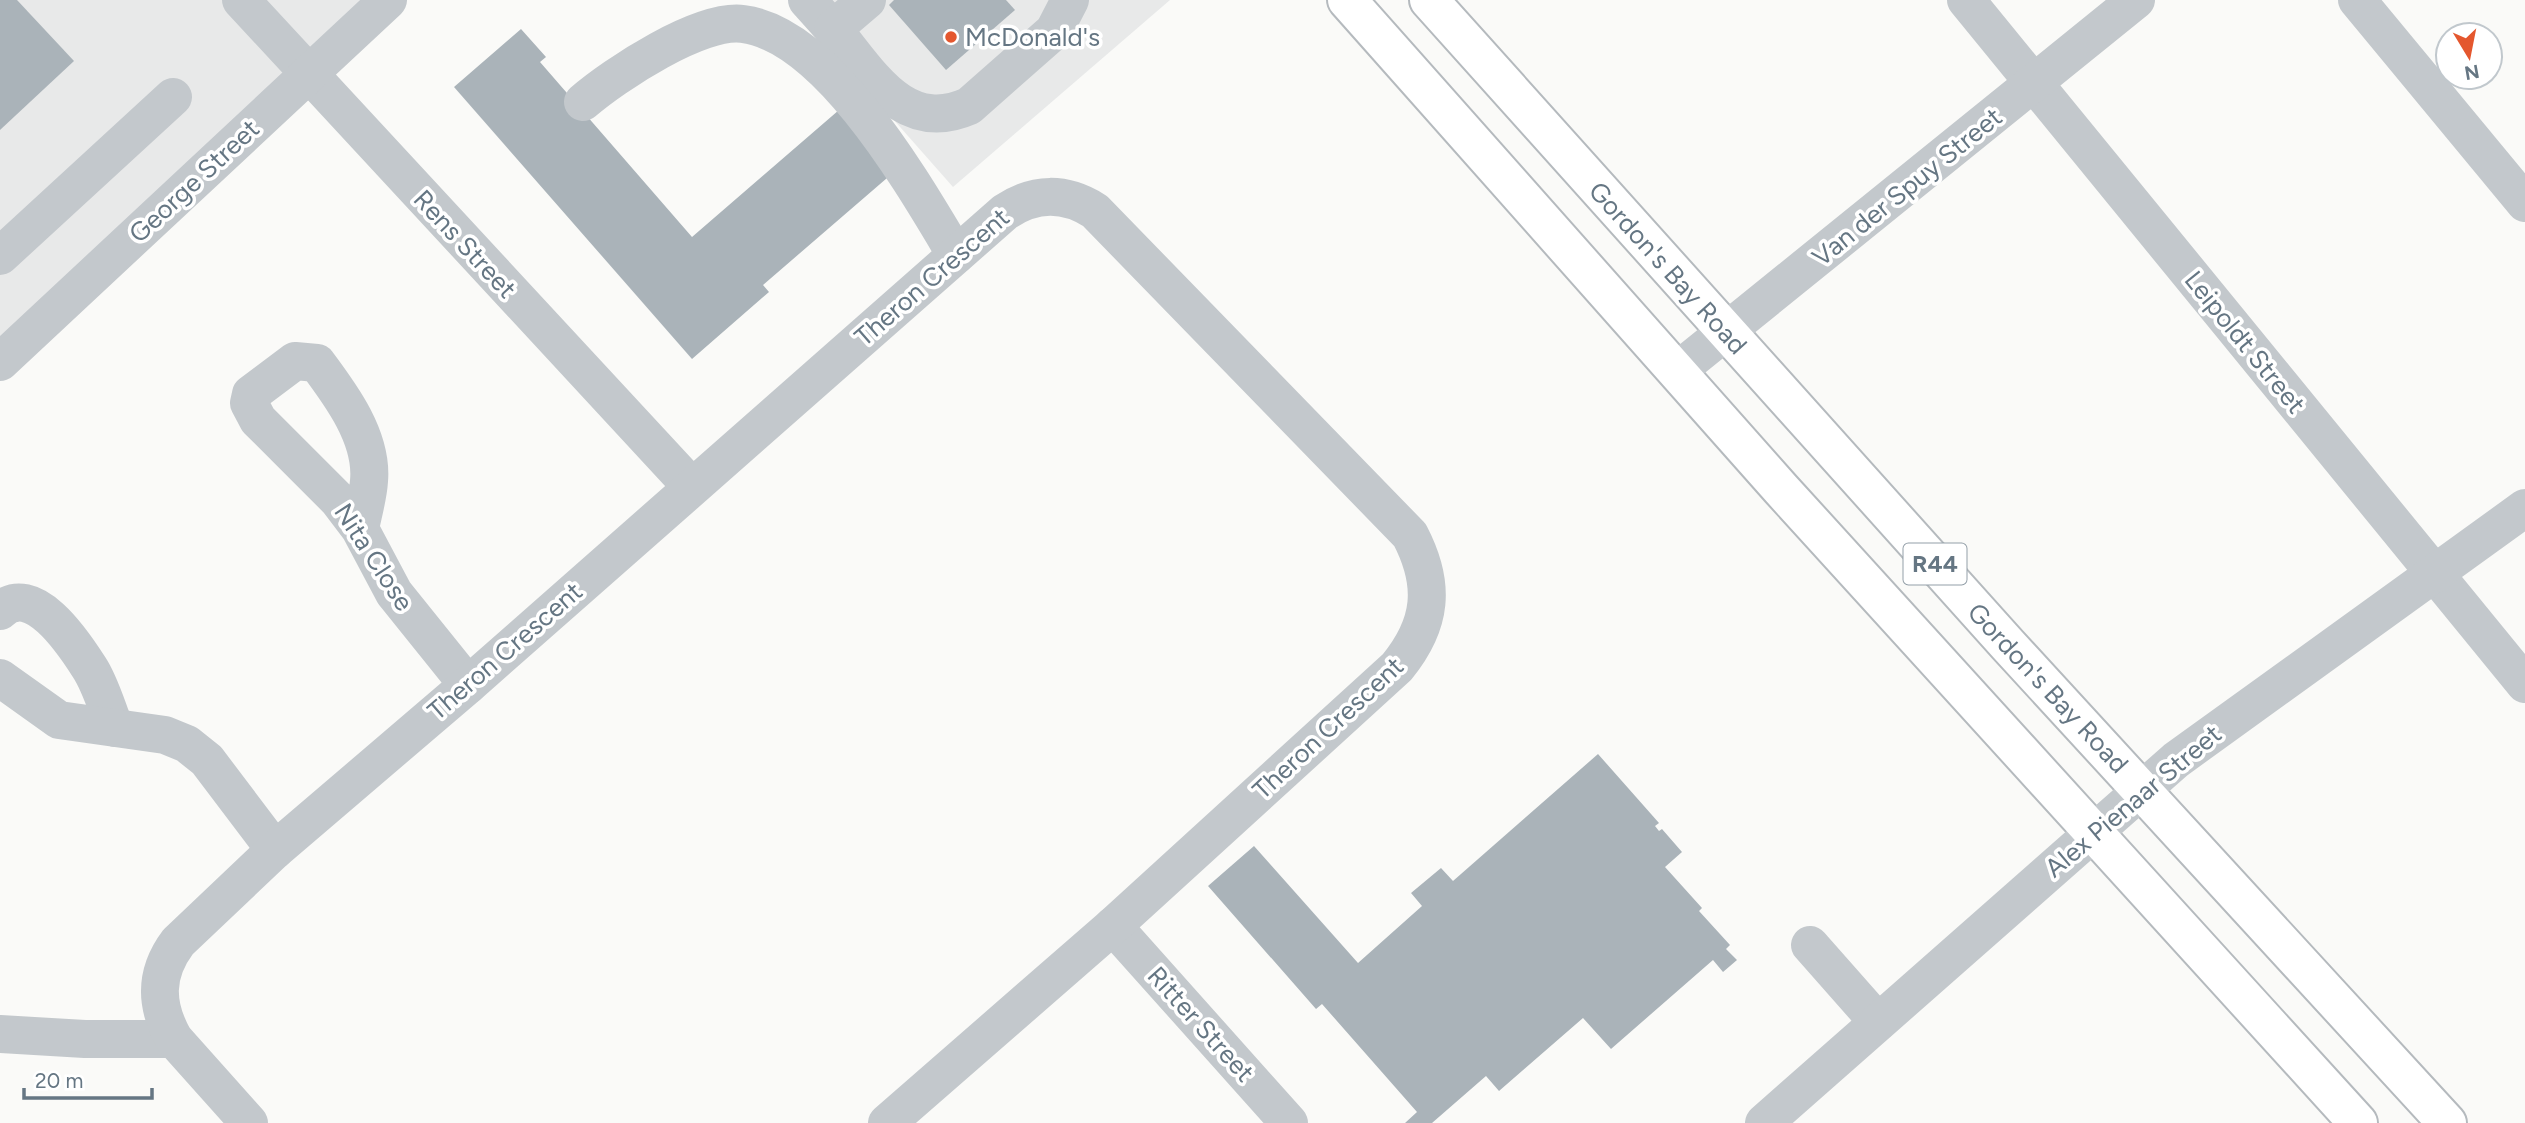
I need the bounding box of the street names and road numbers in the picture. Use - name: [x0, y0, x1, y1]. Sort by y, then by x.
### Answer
- street label: Van der Spuy Street: [1806, 101, 2008, 273]
- street label: George Street: [122, 112, 266, 249]
- street label: Gordon's Bay Road: [1582, 175, 1754, 361]
- street label: Rens Street: [407, 183, 523, 305]
- street label: Theron Crescent: [848, 201, 1016, 353]
- street label: Leipoldt Street: [2178, 264, 2312, 420]
- street label: Nita Close: [328, 497, 420, 617]
- road number: R44: [1904, 544, 1966, 584]
- street label: Theron Crescent: [421, 575, 589, 727]
- street label: Gordon's Bay Road: [1961, 596, 2135, 780]
- street label: Theron Crescent: [1246, 650, 1410, 806]
- street label: Alex Pienaar Street: [2038, 718, 2228, 884]
- street label: Ritter Street: [1141, 960, 1261, 1088]

